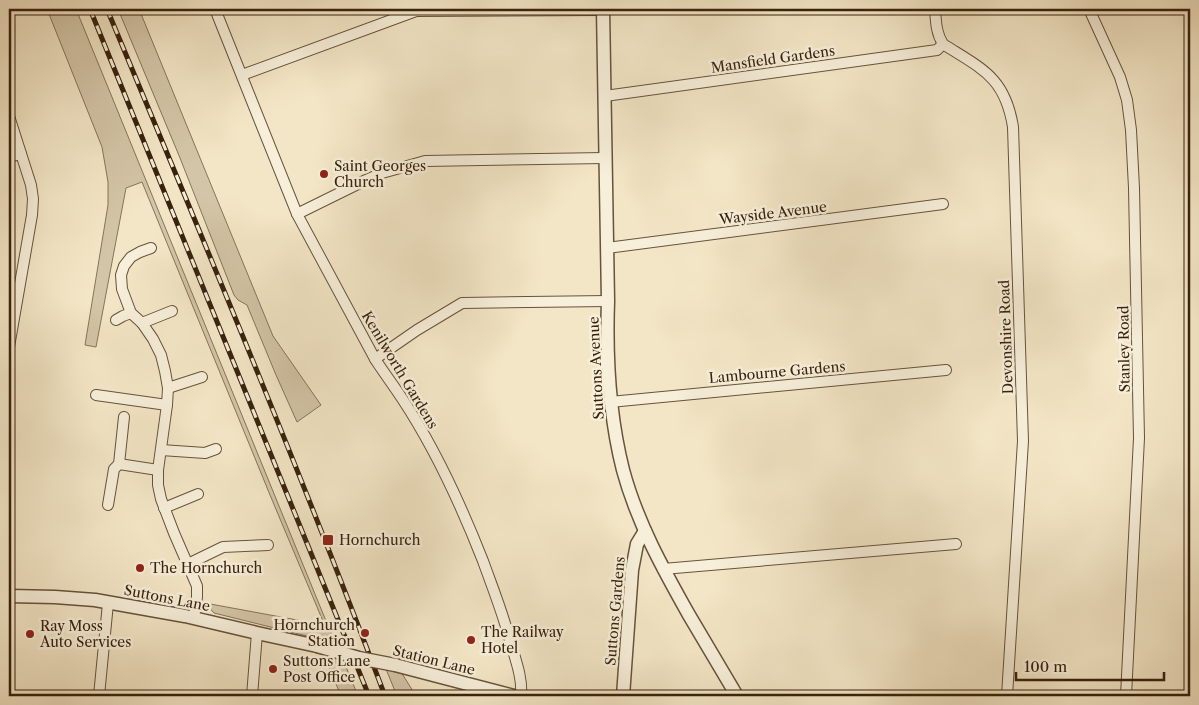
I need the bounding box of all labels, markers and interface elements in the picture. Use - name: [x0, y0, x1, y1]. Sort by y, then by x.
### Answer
- street label: Mansfield Gardens: [710, 41, 836, 77]
- place label: Saint Georges Church: [334, 157, 426, 191]
- marker: Saint Georges Church: [318, 168, 330, 180]
- street label: Wayside Avenue: [717, 197, 828, 229]
- street label: Devonshire Road: [995, 279, 1017, 395]
- street label: Stanley Road: [1114, 305, 1134, 393]
- street label: Kenilworth Gardens: [358, 308, 442, 432]
- street label: Suttons Avenue: [584, 316, 608, 420]
- street label: Lambourne Gardens: [708, 357, 846, 387]
- place label: Hornchurch: [339, 531, 421, 549]
- marker: Hornchurch: [321, 533, 335, 547]
- street label: Suttons Gardens: [601, 556, 629, 666]
- place label: The Hornchurch: [150, 559, 263, 577]
- marker: The Hornchurch: [134, 562, 146, 574]
- street label: Suttons Lane: [122, 581, 212, 615]
- place label: Hornchurch Station: [274, 616, 355, 650]
- place label: Ray Moss Auto Services: [39, 617, 131, 651]
- place label: The Railway Hotel: [481, 623, 564, 657]
- marker: Hornchurch Station: [359, 627, 371, 639]
- marker: Ray Moss Auto Services: [24, 628, 36, 640]
- marker: The Railway Hotel: [465, 634, 477, 646]
- street label: Station Lane: [391, 641, 477, 679]
- scale bar: [1016, 650, 1164, 682]
- place label: Suttons Lane Post Office: [283, 652, 370, 686]
- text: 100 m: [1024, 657, 1067, 676]
- marker: Suttons Lane Post Office: [267, 663, 279, 675]

